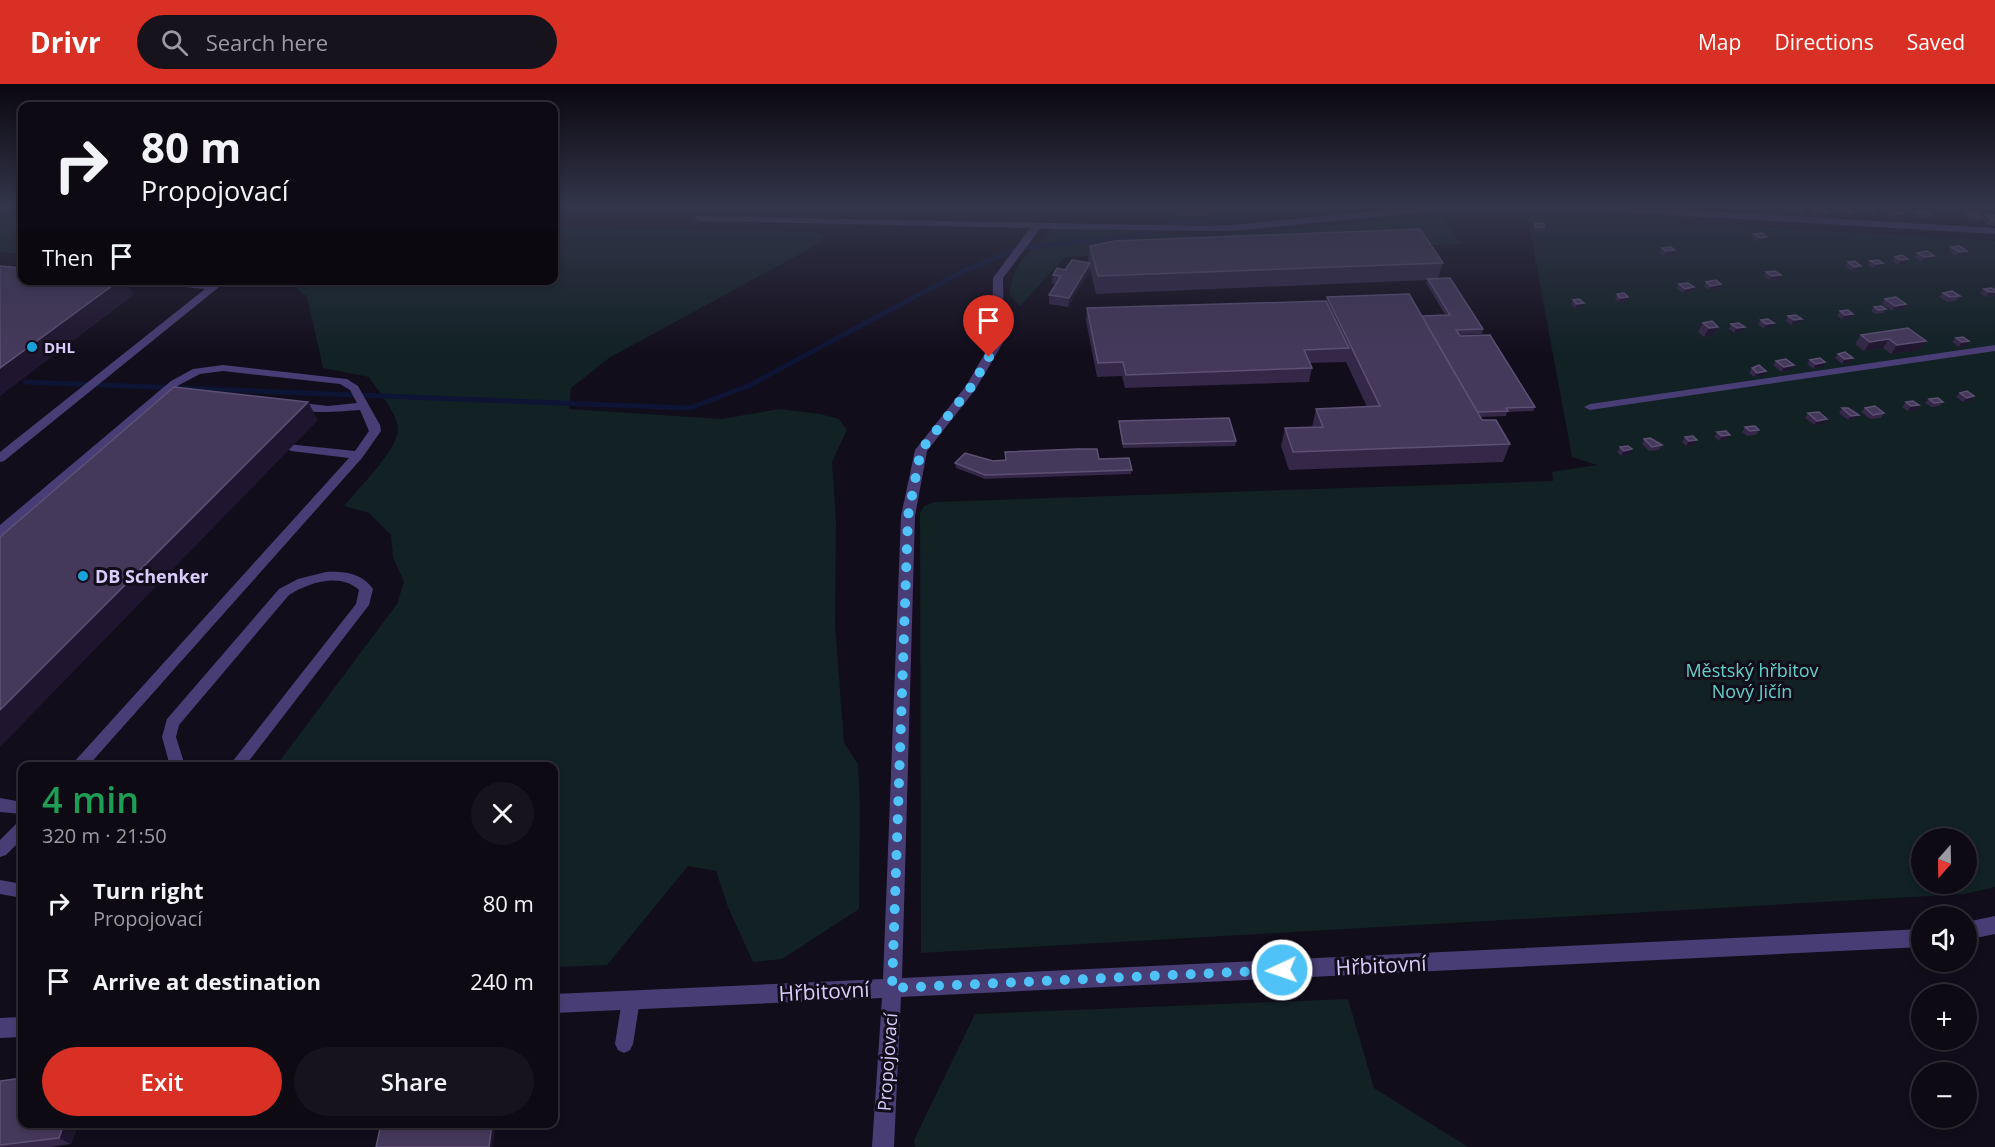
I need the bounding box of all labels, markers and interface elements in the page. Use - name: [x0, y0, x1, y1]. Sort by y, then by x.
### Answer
- search box: [137, 15, 557, 69]
- text: Drivr: [30, 23, 101, 61]
- icon: search: [158, 26, 191, 59]
- text: Search here: [206, 27, 328, 57]
- text: Map: [1698, 28, 1741, 56]
- text: Directions: [1774, 28, 1874, 56]
- text: Saved: [1907, 28, 1965, 56]
- text: 80 m: [141, 118, 241, 175]
- icon: right: [42, 126, 120, 204]
- text: Propojovací: [141, 172, 289, 209]
- icon: arrive: [105, 240, 138, 273]
- text: Then: [42, 242, 93, 272]
- pin: [963, 295, 1014, 357]
- icon: arrive: [972, 304, 1005, 337]
- place label: DHL: [44, 337, 75, 357]
- marker: DHL: [25, 340, 39, 354]
- place label: DB Schenker: [95, 564, 209, 588]
- marker: DB Schenker: [76, 569, 90, 583]
- park label: Městský hřbitov Nový Jičín: [1685, 658, 1819, 703]
- text: 4 min: [42, 775, 139, 824]
- button: close: [471, 782, 534, 845]
- text: 320 m · 21:50: [42, 822, 167, 849]
- north arrow: [1911, 828, 1977, 894]
- map controls: [1911, 828, 1977, 1128]
- text: Turn right: [93, 875, 204, 905]
- icon: right: [42, 887, 75, 920]
- text: 80 m: [483, 888, 534, 918]
- text: Propojovací: [93, 905, 202, 932]
- button: sound: [1911, 906, 1977, 972]
- position arrow: [1250, 938, 1314, 1002]
- street label: Hřbitovní: [1335, 949, 1428, 981]
- icon: arrive: [42, 965, 75, 998]
- text: Arrive at destination: [93, 966, 321, 996]
- text: 240 m: [470, 966, 534, 996]
- street label: Hřbitovní: [778, 975, 871, 1007]
- button: +: [1911, 984, 1977, 1050]
- street label: Propojovací: [872, 1012, 902, 1112]
- button: Exit: [42, 1047, 282, 1116]
- button: Share: [294, 1047, 534, 1116]
- button: −: [1911, 1062, 1977, 1128]

